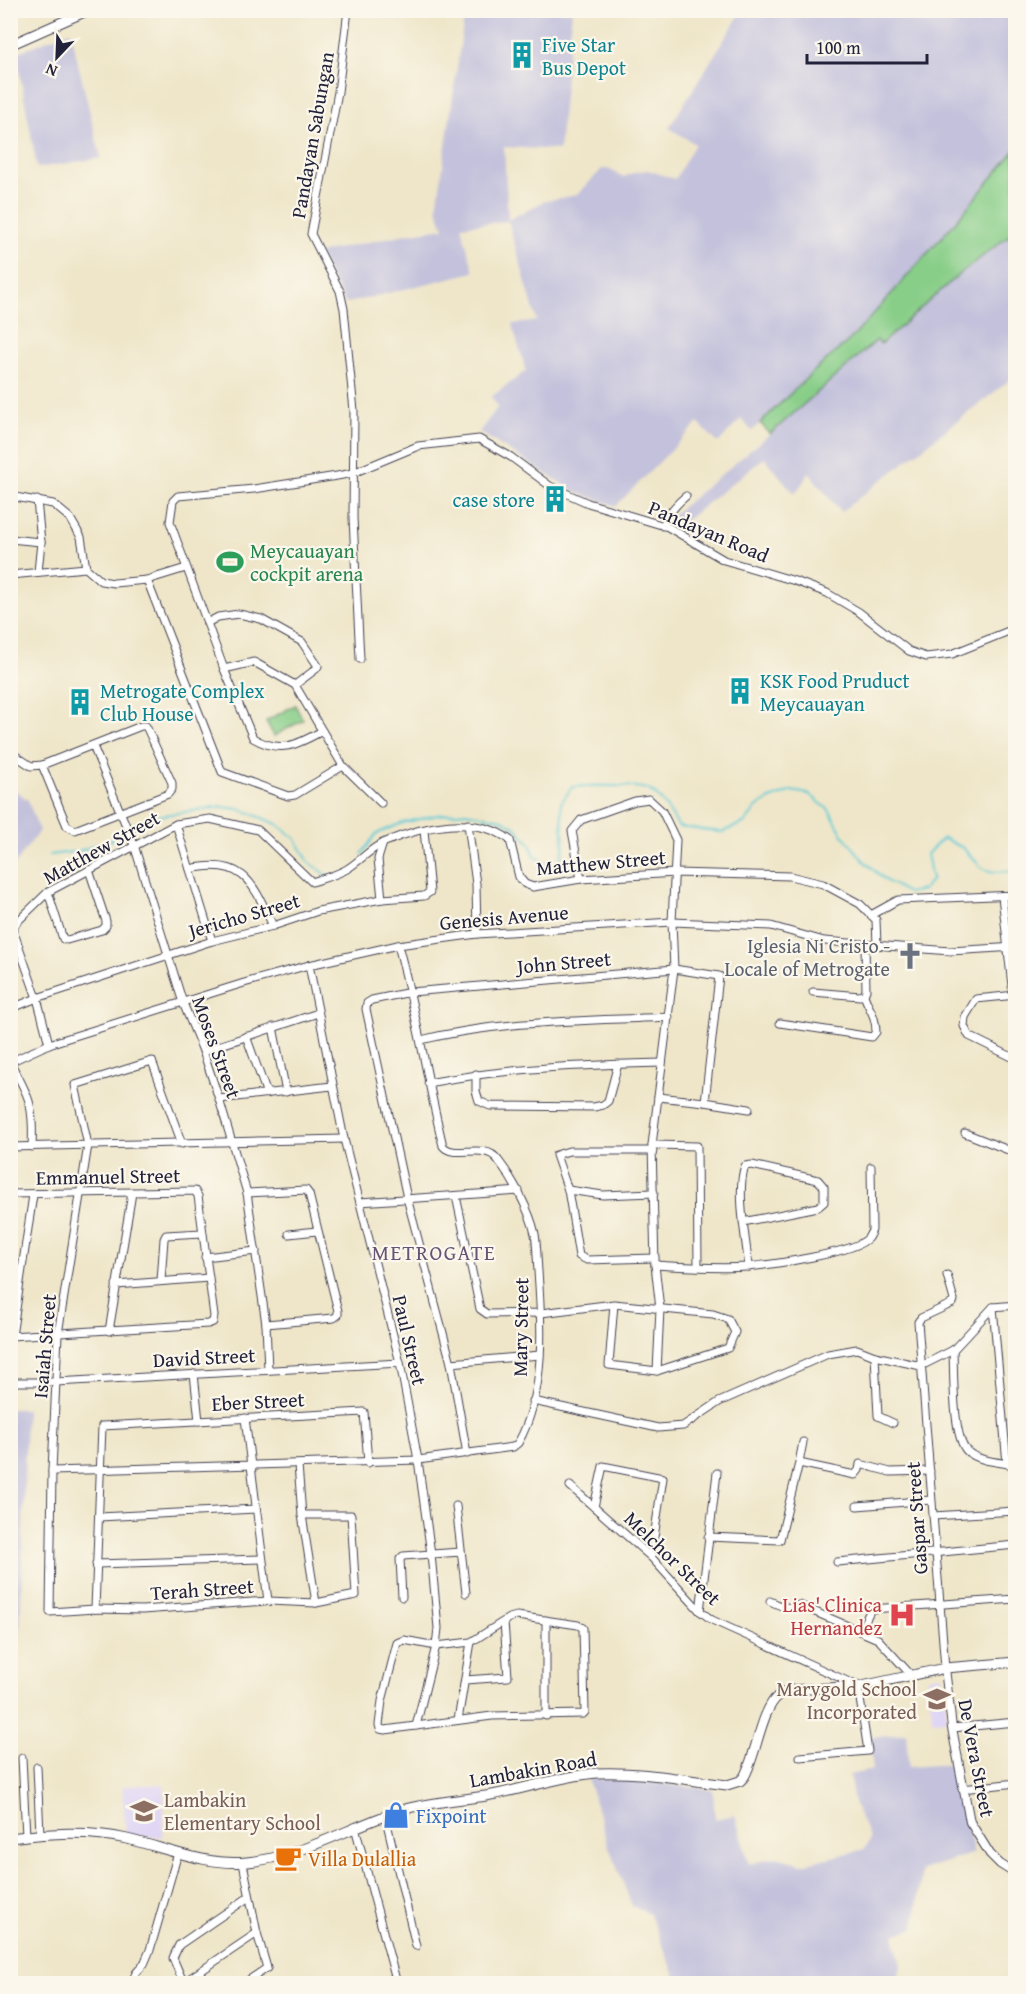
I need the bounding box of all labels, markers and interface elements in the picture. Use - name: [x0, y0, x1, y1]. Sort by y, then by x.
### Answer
- north arrow: [27, 27, 87, 87]
- scale bar: [807, 27, 927, 65]
- place label: Five Star Bus Depot: [542, 30, 626, 82]
- text: 100 m: [816, 34, 861, 61]
- building icon: Five Star Bus Depot: [507, 40, 537, 70]
- street label: Pandayan Sabungan: [283, 49, 341, 221]
- text: N: [41, 58, 61, 84]
- building icon: case store: [540, 484, 570, 514]
- place label: case store: [452, 485, 535, 514]
- street label: Pandayan Road: [644, 493, 774, 570]
- place label: Meycauayan cockpit arena: [250, 536, 364, 588]
- sports icon: Meycauayan cockpit arena: [215, 547, 245, 577]
- place label: KSK Food Pruduct Meycauayan: [760, 666, 910, 718]
- place label: Metrogate Complex Club House: [100, 676, 265, 728]
- building icon: KSK Food Pruduct Meycauayan: [725, 676, 755, 706]
- building icon: Metrogate Complex Club House: [65, 687, 95, 717]
- street label: Matthew Street: [37, 803, 165, 891]
- street label: Matthew Street: [535, 842, 667, 882]
- street label: Jericho Street: [182, 885, 303, 946]
- street label: Genesis Avenue: [438, 897, 570, 937]
- place label: Iglesia Ni Cristo - Locale of Metrogate: [724, 931, 890, 983]
- church icon: Iglesia Ni Cristo - Locale of Metrogate: [895, 941, 925, 971]
- street label: John Street: [513, 943, 612, 981]
- street label: Moses Street: [185, 992, 249, 1102]
- street label: Emmanuel Street: [36, 1160, 180, 1192]
- district label: METROGATE: [372, 1237, 496, 1268]
- street label: Mary Street: [505, 1277, 535, 1377]
- street label: Paul Street: [386, 1292, 434, 1388]
- street label: Isaiah Street: [25, 1293, 63, 1399]
- street label: David Street: [152, 1340, 256, 1374]
- street label: Eber Street: [211, 1384, 305, 1418]
- street label: Gaspar Street: [898, 1461, 934, 1575]
- street label: Melchor Street: [618, 1504, 728, 1612]
- street label: Terah Street: [149, 1571, 255, 1607]
- place label: Lias' Clinica Hernandez: [782, 1590, 883, 1642]
- hospital icon: Lias' Clinica Hernandez: [887, 1600, 917, 1630]
- place label: Marygold School Incorporated: [777, 1674, 917, 1726]
- school or university icon: Marygold School Incorporated: [922, 1684, 952, 1714]
- street label: De Vera Street: [951, 1696, 1003, 1820]
- street label: Lambakin Road: [467, 1743, 599, 1794]
- place label: Lambakin Elementary School: [164, 1785, 321, 1837]
- school or university icon: Lambakin Elementary School: [129, 1796, 159, 1826]
- shop icon: Fixpoint: [381, 1800, 411, 1830]
- place label: Fixpoint: [416, 1801, 486, 1830]
- cafe icon: Villa Dulallia: [273, 1843, 303, 1873]
- place label: Villa Dulallia: [308, 1844, 417, 1873]

